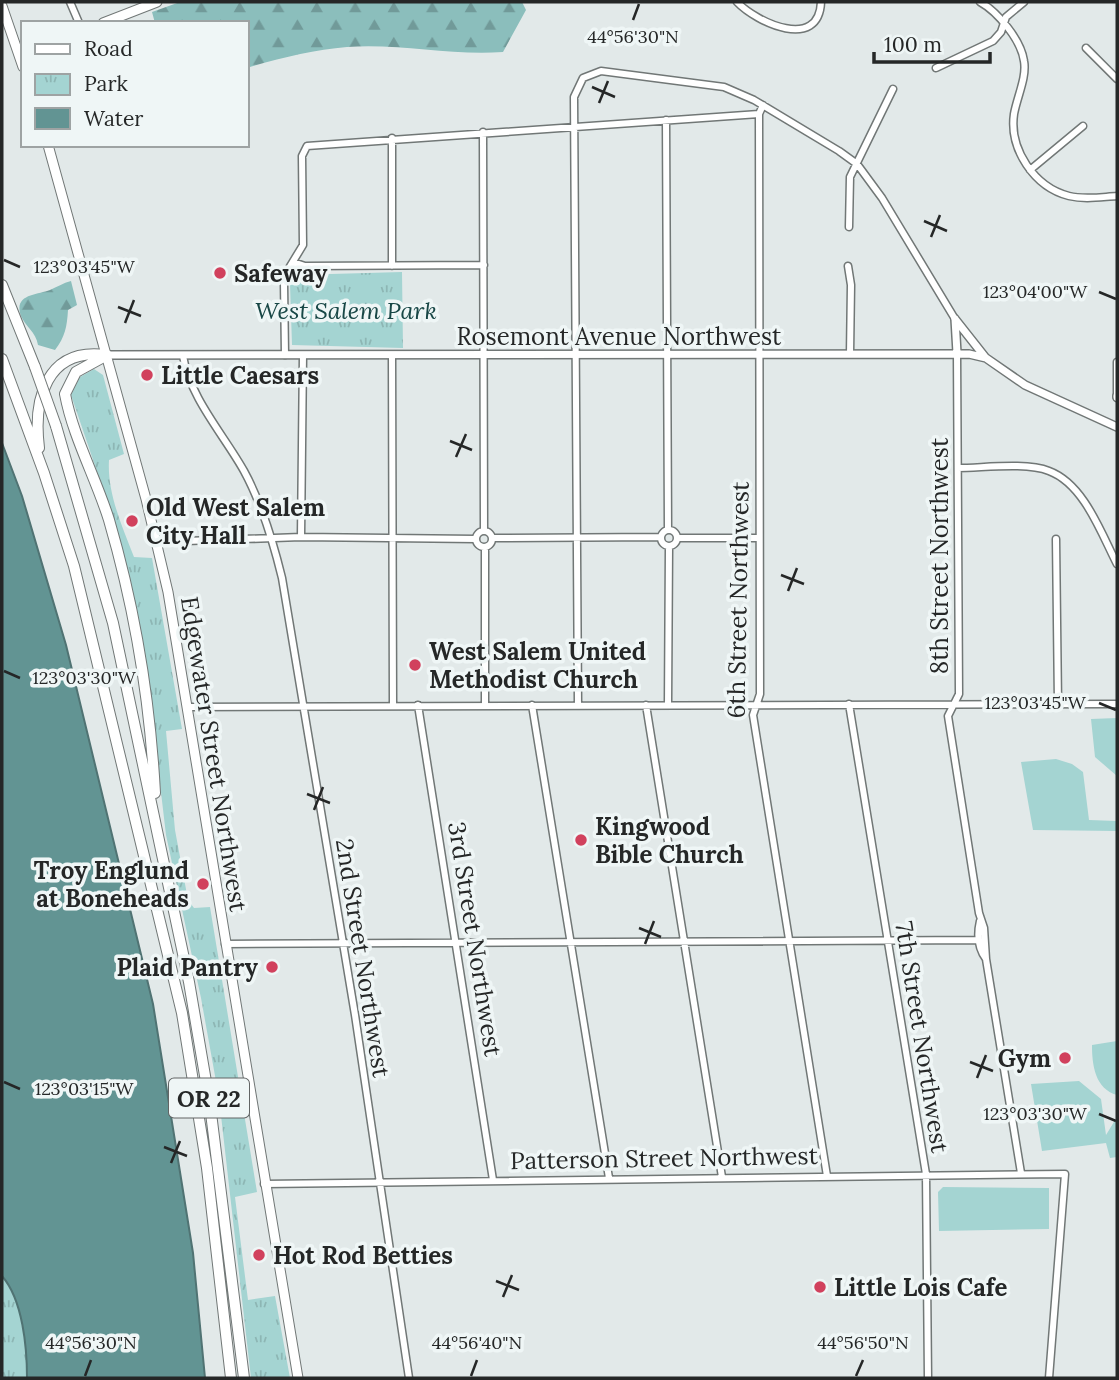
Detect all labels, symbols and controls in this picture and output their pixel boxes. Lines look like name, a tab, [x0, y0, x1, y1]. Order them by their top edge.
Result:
legend	[21, 21, 248, 147]
scale bar	[874, 21, 990, 65]
text: 44°56'30"N	[587, 25, 679, 48]
text: 100 m	[884, 31, 942, 58]
text: Road	[84, 35, 133, 62]
text: Park	[84, 70, 128, 97]
text: Water	[84, 105, 143, 132]
text: 123°03'45"W	[33, 255, 136, 278]
place label: Safeway	[234, 258, 328, 289]
marker: Safeway	[212, 265, 228, 281]
text: 123°04'00"W	[983, 280, 1088, 303]
park label: West Salem Park	[255, 295, 437, 326]
street label: Rosemont Avenue Northwest	[457, 321, 782, 352]
place label: Little Caesars	[161, 360, 319, 391]
marker: Little Caesars	[139, 367, 155, 383]
street label: 8th Street Northwest	[924, 437, 955, 674]
street label: 6th Street Northwest	[720, 481, 756, 719]
place label: Old West Salem City Hall	[146, 492, 325, 551]
marker: Old West Salem City Hall	[124, 513, 140, 529]
street label: Edgewater Street Northwest	[174, 594, 254, 914]
place label: West Salem United Methodist Church	[429, 636, 646, 695]
marker: West Salem United Methodist Church	[407, 657, 423, 673]
text: 123°03'30"W	[32, 666, 137, 689]
text: 123°03'45"W	[984, 691, 1087, 714]
place label: Kingwood Bible Church	[595, 811, 744, 870]
street label: 3rd Street Northwest	[441, 819, 509, 1059]
marker: Kingwood Bible Church	[573, 832, 589, 848]
street label: 2nd Street Northwest	[329, 837, 397, 1080]
place label: Troy Englund at Boneheads	[34, 855, 189, 914]
marker: Troy Englund at Boneheads	[195, 876, 211, 892]
street label: 7th Street Northwest	[888, 919, 956, 1156]
place label: Plaid Pantry	[116, 952, 259, 983]
marker: Plaid Pantry	[264, 959, 280, 975]
place label: Gym	[998, 1043, 1051, 1074]
marker: Gym	[1057, 1050, 1073, 1066]
text: 123°03'15"W	[35, 1077, 134, 1100]
road number: OR 22	[169, 1078, 249, 1118]
text: 123°03'30"W	[983, 1102, 1088, 1125]
street label: Patterson Street Northwest	[510, 1140, 819, 1176]
place label: Hot Rod Betties	[273, 1240, 453, 1271]
marker: Hot Rod Betties	[251, 1247, 267, 1263]
place label: Little Lois Cafe	[834, 1272, 1007, 1303]
marker: Little Lois Cafe	[812, 1279, 828, 1295]
text: 44°56'30"N	[45, 1331, 137, 1354]
text: 44°56'40"N	[432, 1331, 522, 1354]
text: 44°56'50"N	[817, 1331, 909, 1354]

